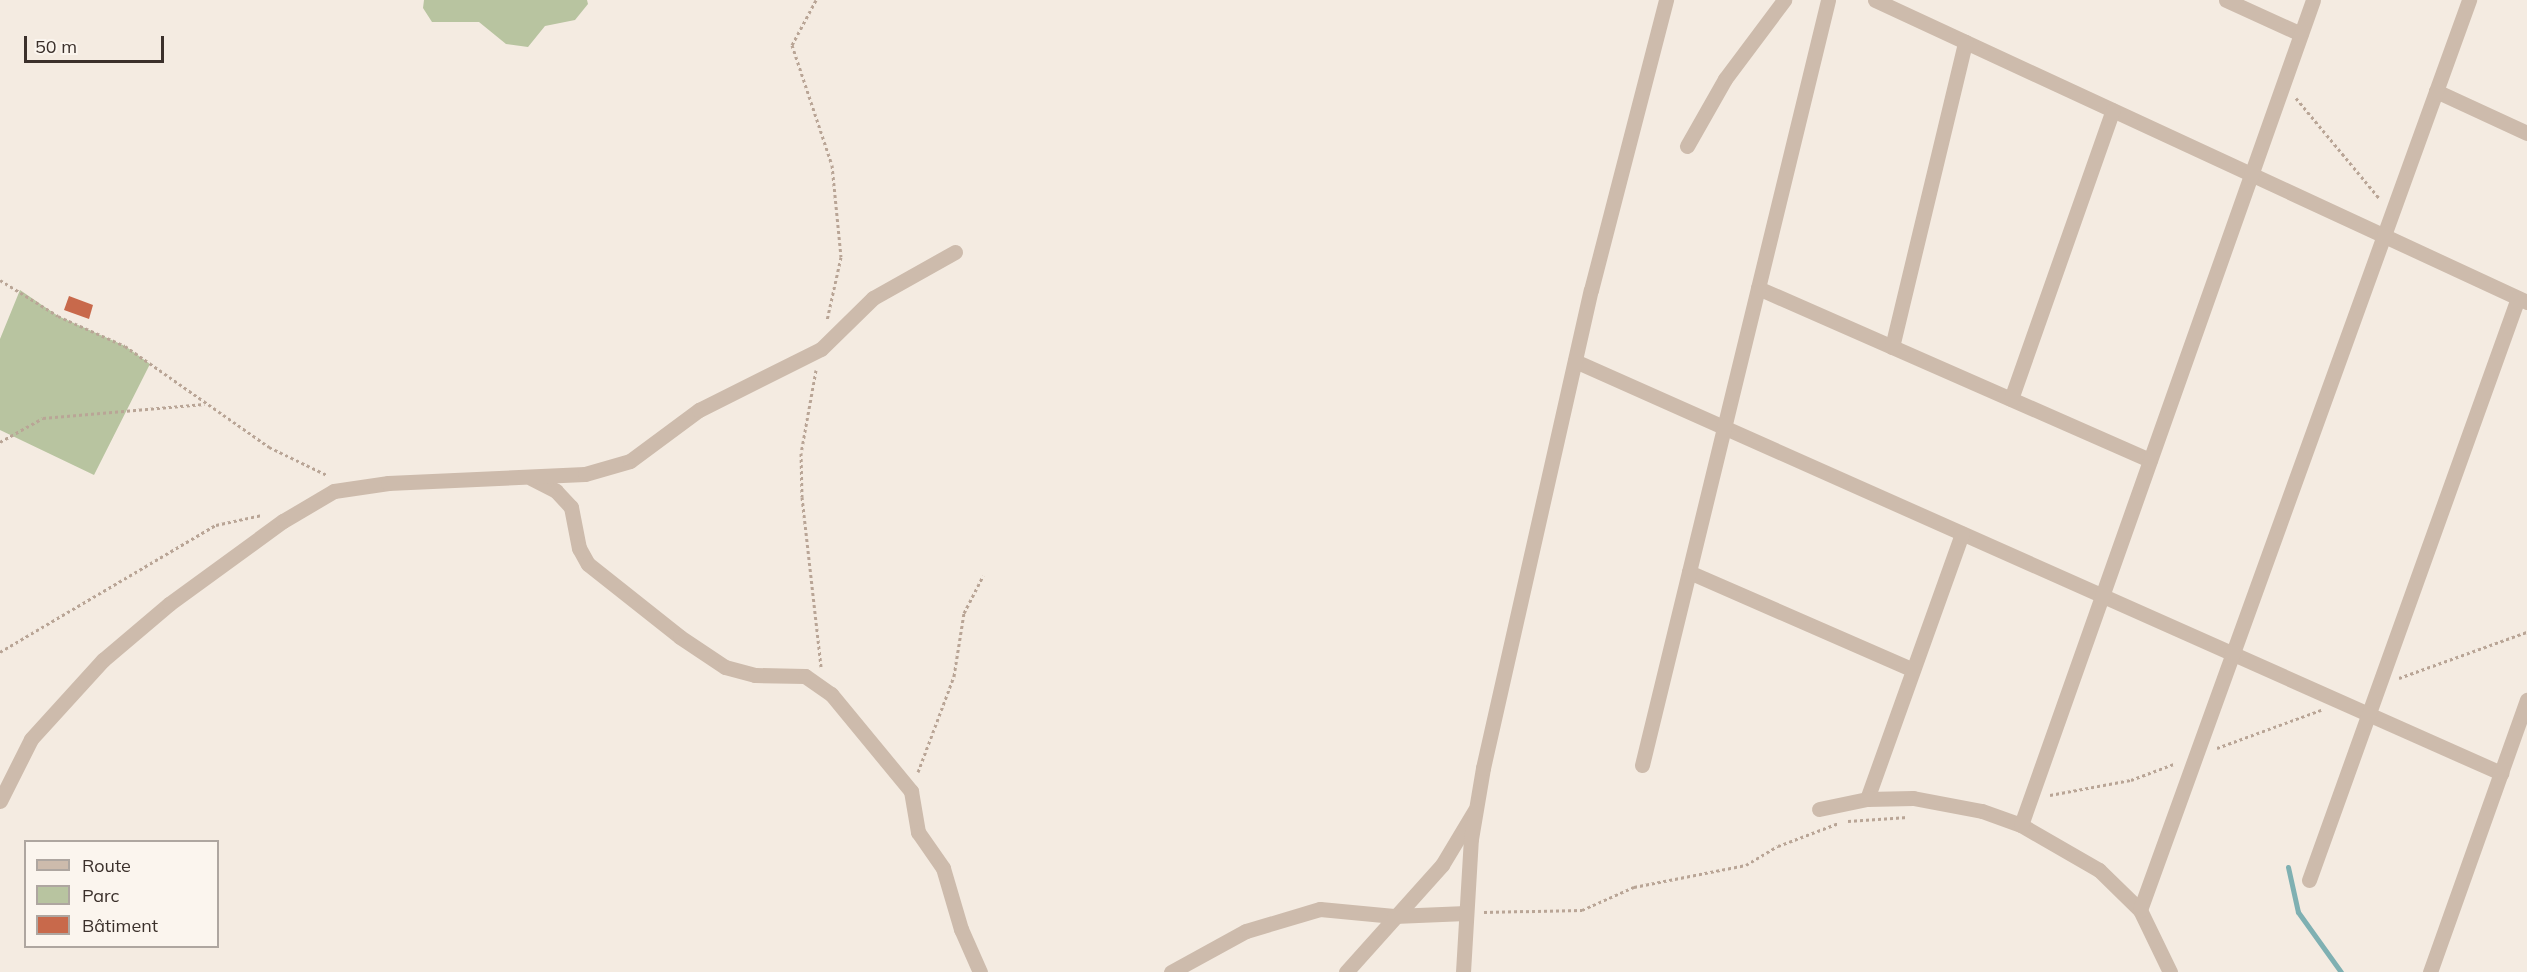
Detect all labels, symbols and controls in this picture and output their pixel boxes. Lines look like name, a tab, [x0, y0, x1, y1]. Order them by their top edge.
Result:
scale bar	[27, 24, 166, 62]
text: 50 m	[35, 35, 77, 58]
legend	[24, 840, 219, 948]
text: Route	[82, 854, 131, 877]
text: Parc	[82, 884, 119, 907]
text: Bâtiment	[82, 914, 158, 937]

